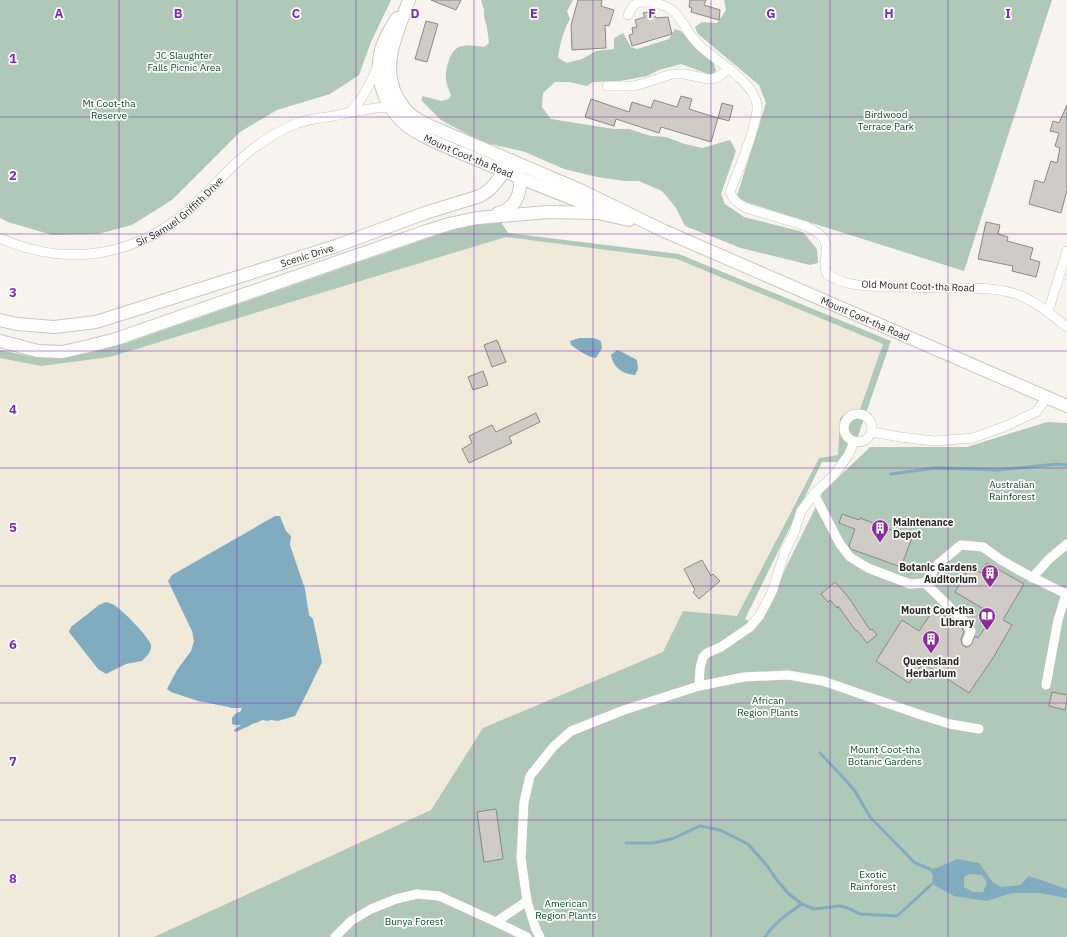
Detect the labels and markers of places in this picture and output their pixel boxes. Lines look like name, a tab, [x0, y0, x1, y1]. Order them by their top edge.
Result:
place label: Maintenance Depot	[893, 516, 954, 541]
building icon: Maintenance Depot	[870, 518, 890, 543]
place label: Botanic Gardens Auditorium	[899, 561, 977, 586]
building icon: Botanic Gardens Auditorium	[980, 563, 1000, 588]
place label: Mount Coot-tha Library	[901, 604, 975, 629]
library icon: Mount Coot-tha Library	[977, 606, 997, 631]
building icon: Queensland Herbarium	[921, 629, 941, 654]
place label: Queensland Herbarium	[903, 655, 959, 680]

